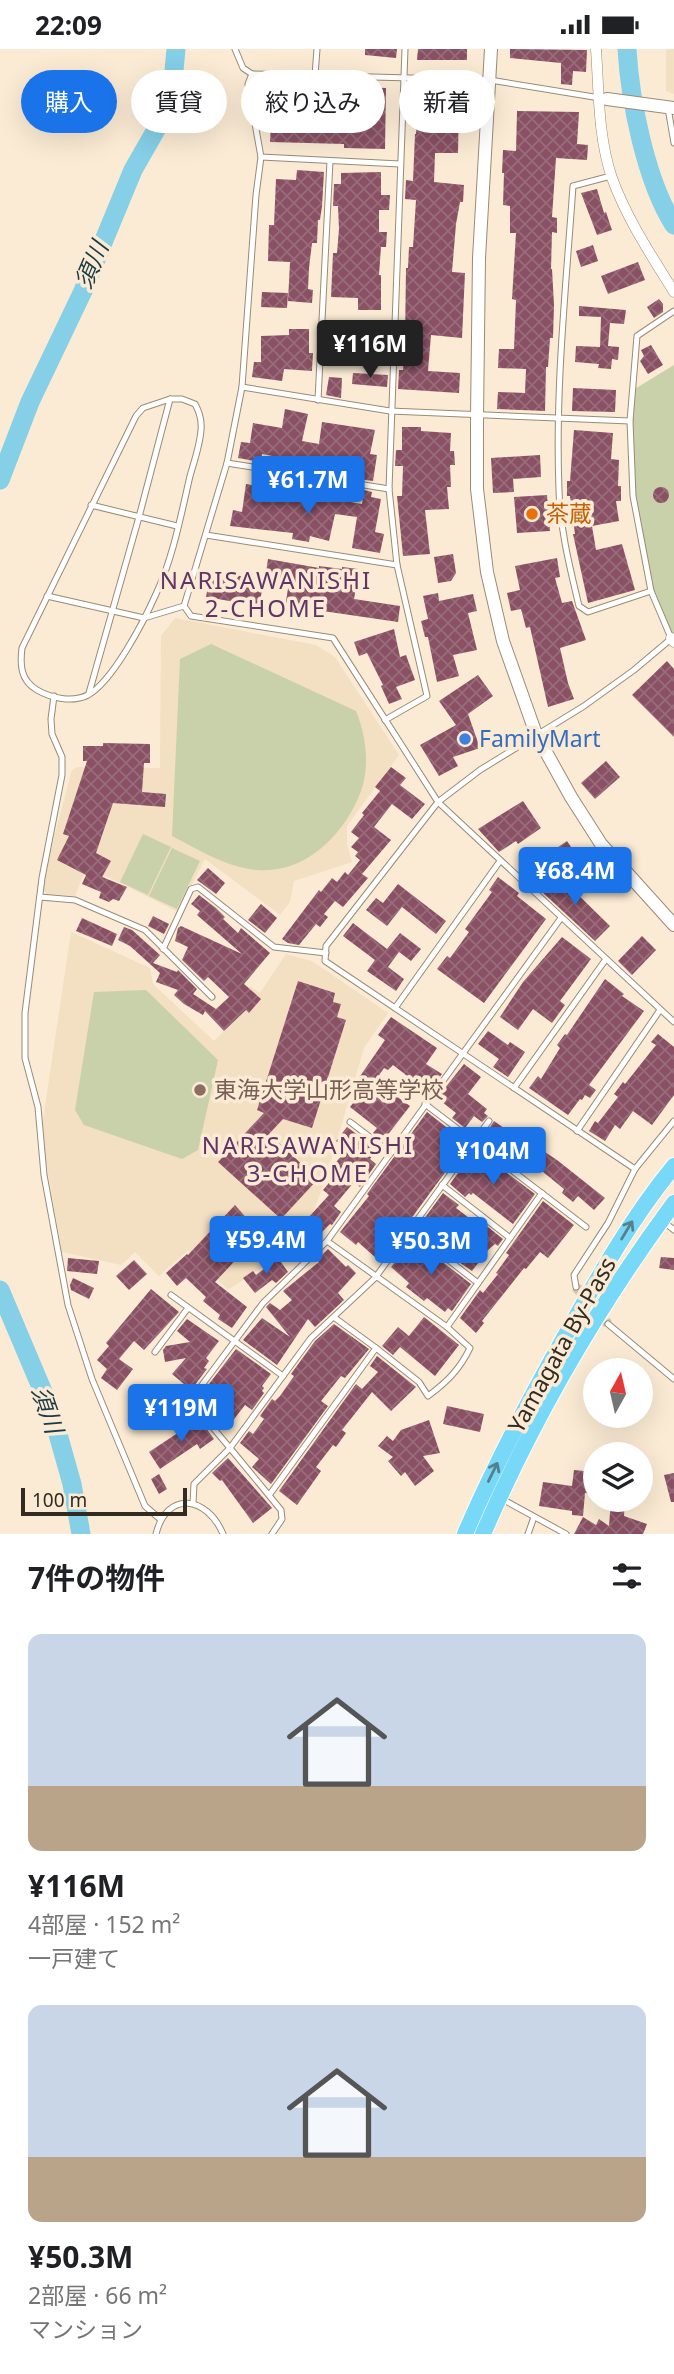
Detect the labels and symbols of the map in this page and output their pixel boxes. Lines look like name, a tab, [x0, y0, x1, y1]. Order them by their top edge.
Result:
water label: 須川	[66, 233, 116, 293]
pin: ¥116M	[321, 321, 419, 380]
pin: ¥61.7M	[251, 456, 365, 516]
place label: 茶蔵	[546, 497, 592, 529]
marker: 茶蔵	[524, 506, 540, 522]
district label: NARISAWANISHI 2-CHOME	[160, 563, 372, 624]
place label: FamilyMart	[479, 722, 601, 754]
marker: FamilyMart	[457, 731, 473, 747]
pin: ¥68.4M	[518, 847, 632, 907]
place label: 東海大学山形高等学校	[214, 1073, 444, 1105]
marker: 東海大学山形高等学校	[192, 1082, 208, 1098]
pin: ¥104M	[444, 1127, 542, 1187]
district label: NARISAWANISHI 3-CHOME	[202, 1128, 414, 1189]
pin: ¥59.4M	[209, 1217, 323, 1276]
pin: ¥50.3M	[374, 1217, 488, 1277]
one-way arrow	[621, 1221, 635, 1241]
street label: Yamagata By-Pass	[500, 1251, 623, 1438]
north arrow	[583, 1358, 653, 1428]
water label: 須川	[25, 1381, 73, 1440]
pin: ¥119M	[132, 1385, 230, 1444]
one-way arrow	[487, 1462, 500, 1483]
scale bar	[21, 1485, 187, 1517]

